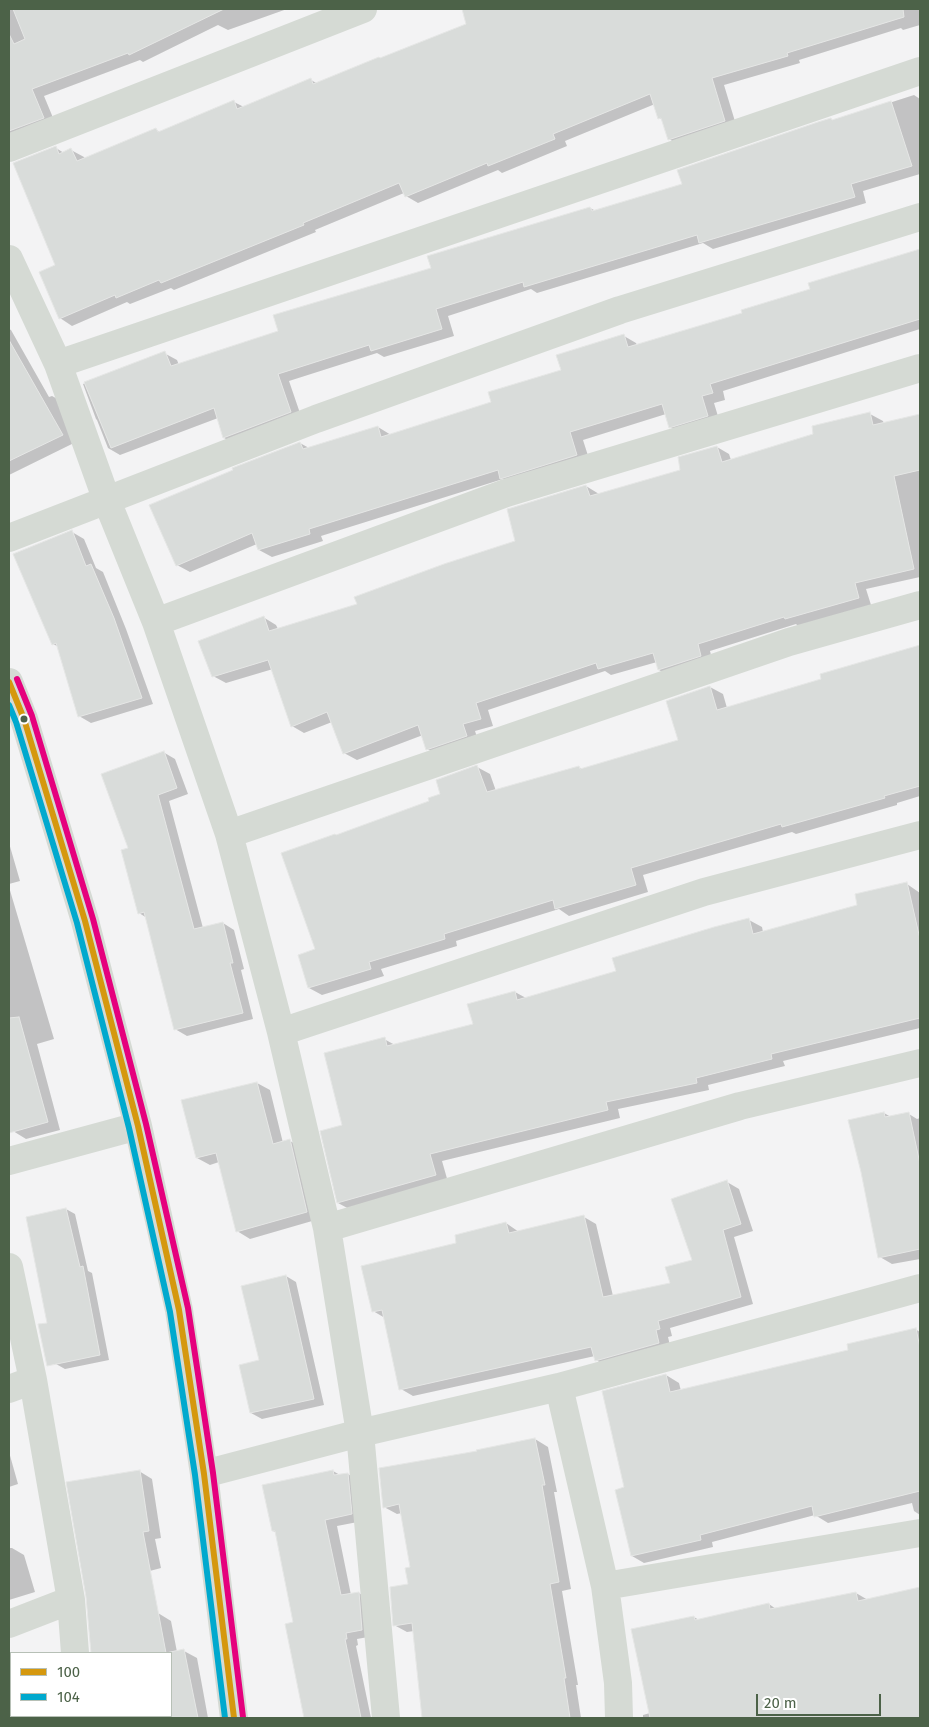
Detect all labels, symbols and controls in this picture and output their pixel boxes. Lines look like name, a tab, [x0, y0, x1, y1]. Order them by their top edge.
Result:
unlabelled marker	[19, 714, 29, 724]
legend	[10, 1652, 172, 1717]
text: 100	[57, 1663, 80, 1681]
scale bar	[759, 1684, 884, 1716]
text: 104	[57, 1688, 80, 1706]
text: 20 m	[764, 1694, 797, 1712]

